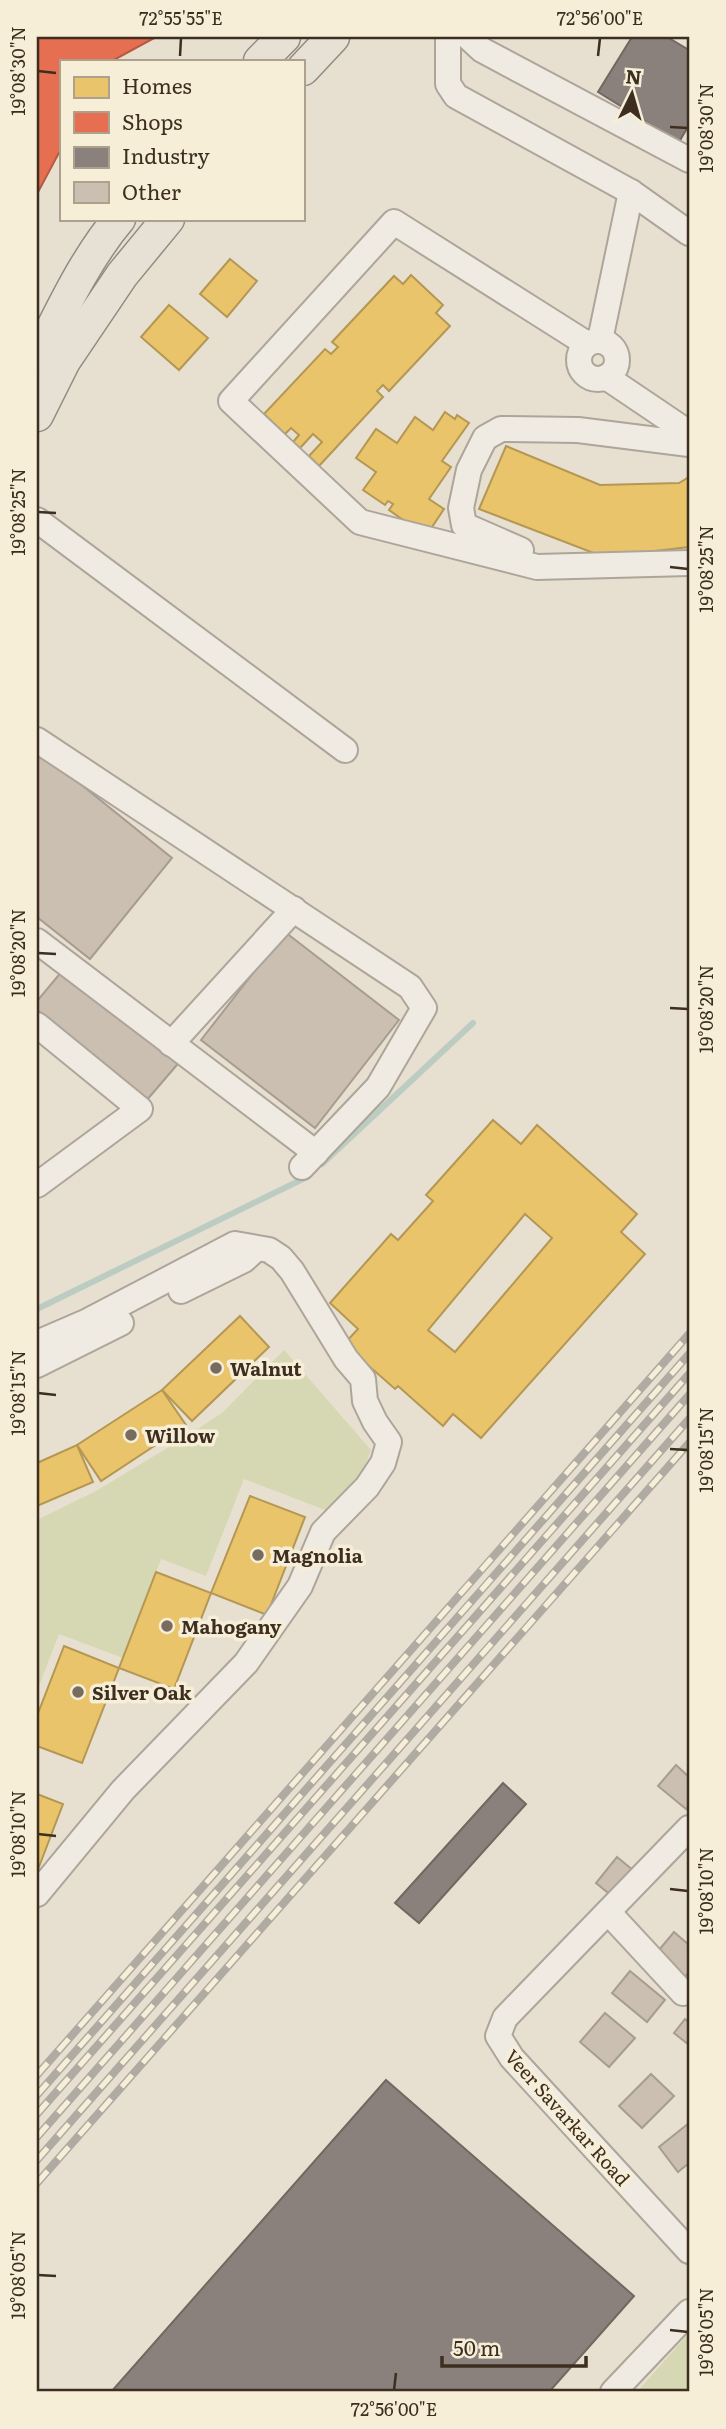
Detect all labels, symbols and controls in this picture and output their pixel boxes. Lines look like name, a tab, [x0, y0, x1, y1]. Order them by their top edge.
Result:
text: 72°55'55"E	[139, 4, 223, 31]
text: 72°56'00"E	[557, 4, 643, 31]
text: 19°08'30"N	[4, 26, 31, 116]
legend	[60, 60, 304, 220]
north arrow	[596, 60, 666, 130]
text: N	[624, 61, 643, 91]
text: Homes	[122, 69, 192, 100]
text: 19°08'30"N	[692, 83, 719, 173]
text: Shops	[122, 105, 183, 136]
text: Industry	[122, 139, 210, 170]
text: Other	[122, 175, 181, 206]
text: 19°08'25"N	[4, 468, 31, 556]
text: 19°08'25"N	[692, 525, 719, 613]
text: 19°08'20"N	[4, 909, 31, 997]
text: 19°08'20"N	[692, 965, 719, 1053]
text: 19°08'15"N	[4, 1350, 31, 1436]
place label: Walnut	[230, 1354, 302, 1382]
marker: Walnut	[208, 1360, 224, 1376]
text: 19°08'15"N	[692, 1407, 719, 1493]
place label: Willow	[145, 1421, 215, 1449]
marker: Willow	[123, 1427, 139, 1443]
place label: Magnolia	[272, 1541, 363, 1569]
marker: Magnolia	[250, 1547, 266, 1563]
place label: Mahogany	[181, 1612, 282, 1640]
marker: Mahogany	[159, 1618, 175, 1634]
place label: Silver Oak	[92, 1678, 192, 1706]
marker: Silver Oak	[70, 1684, 86, 1700]
text: 19°08'10"N	[4, 1791, 31, 1877]
text: 19°08'10"N	[692, 1848, 719, 1934]
street label: Veer Savarkar Road	[499, 2043, 637, 2192]
text: 19°08'05"N	[4, 2231, 31, 2319]
text: 19°08'05"N	[692, 2288, 719, 2376]
scale bar	[442, 2324, 586, 2368]
text: 50 m	[453, 2331, 500, 2362]
text: 72°56'00"E	[351, 2395, 437, 2422]

